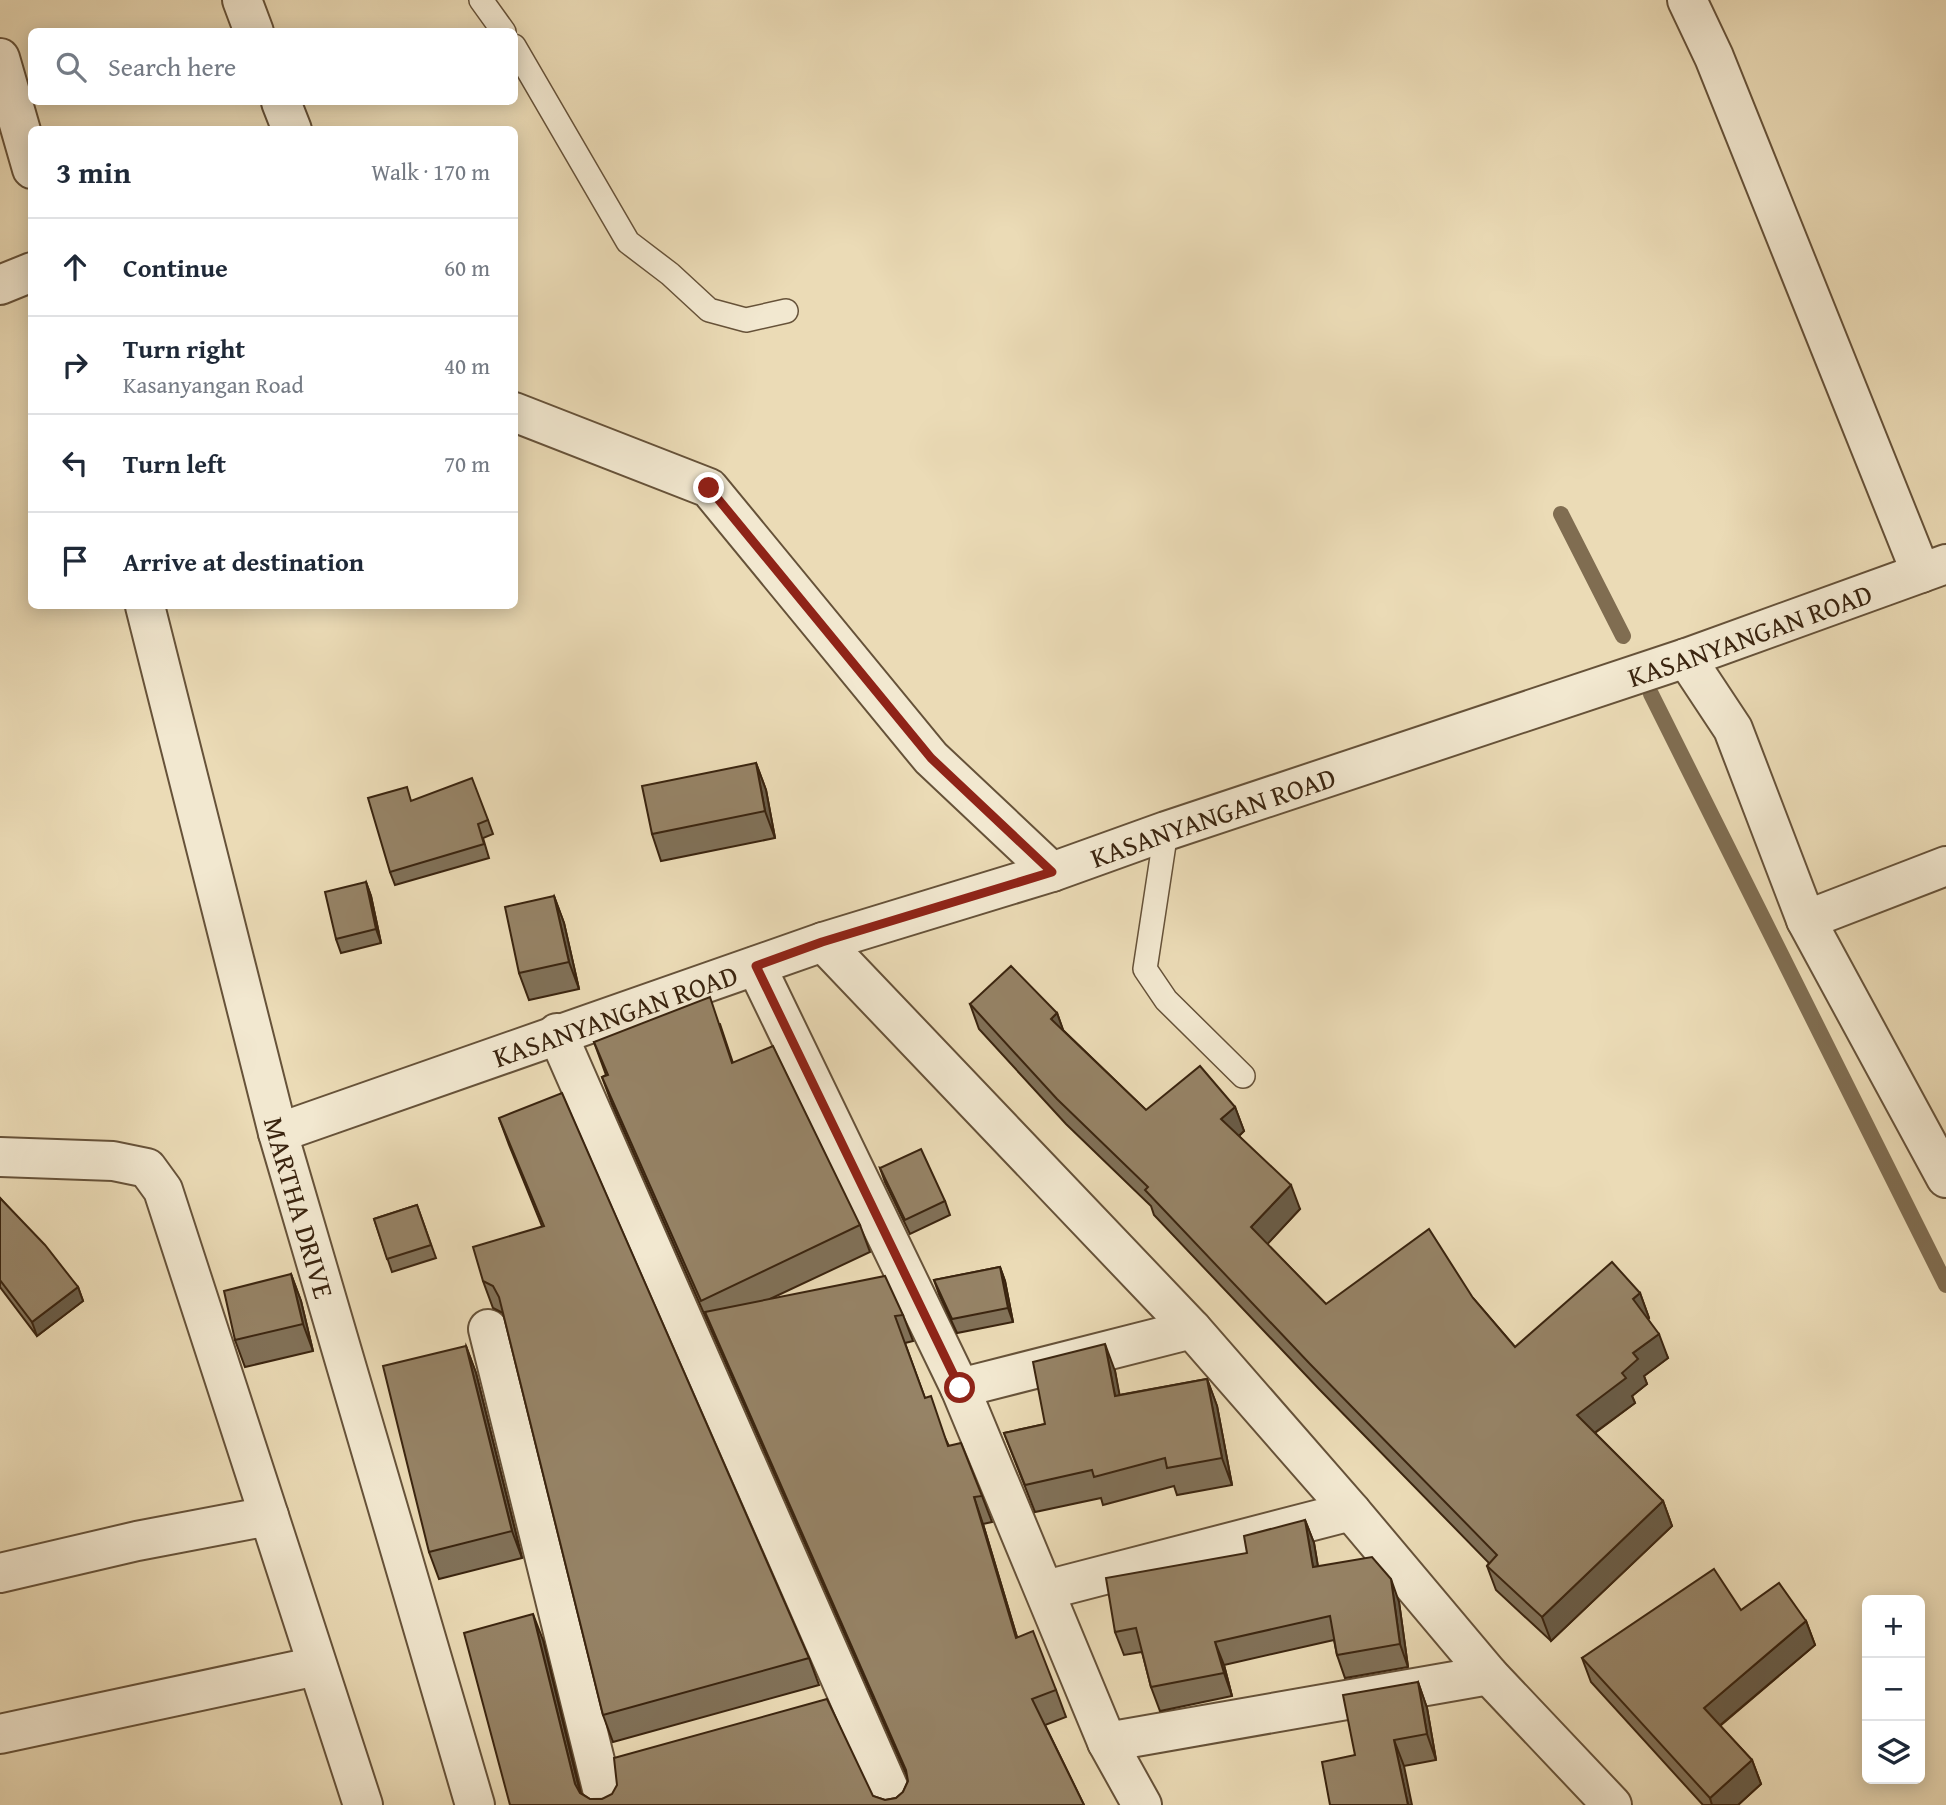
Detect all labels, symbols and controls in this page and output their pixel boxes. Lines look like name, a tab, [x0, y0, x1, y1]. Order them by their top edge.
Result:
search box	[28, 28, 518, 105]
text: Search here	[108, 47, 236, 86]
icon: search	[52, 48, 90, 86]
text: 3 min	[56, 150, 131, 194]
text: Walk · 170 m	[371, 155, 490, 188]
icon: ahead	[56, 248, 94, 286]
text: Continue	[123, 248, 228, 287]
text: 60 m	[444, 251, 490, 284]
text: Turn right	[123, 329, 245, 368]
icon: right	[56, 346, 94, 384]
text: 40 m	[444, 349, 490, 382]
text: Kasanyangan Road	[123, 368, 304, 401]
icon: left	[56, 444, 94, 482]
text: Turn left	[123, 444, 226, 483]
text: 70 m	[444, 447, 490, 480]
route end	[693, 472, 724, 503]
icon: arrive	[56, 542, 94, 580]
text: Arrive at destination	[123, 542, 364, 581]
street label: KASANYANGAN ROAD	[1622, 572, 1878, 697]
street label: KASANYANGAN ROAD	[1084, 756, 1341, 877]
street label: KASANYANGAN ROAD	[487, 953, 743, 1077]
street label: MARTHA DRIVE	[254, 1112, 346, 1303]
route start	[944, 1372, 975, 1403]
map controls	[1862, 1595, 1925, 1784]
button: +	[1862, 1595, 1925, 1658]
button: −	[1862, 1658, 1925, 1721]
button: layers	[1862, 1721, 1925, 1784]

